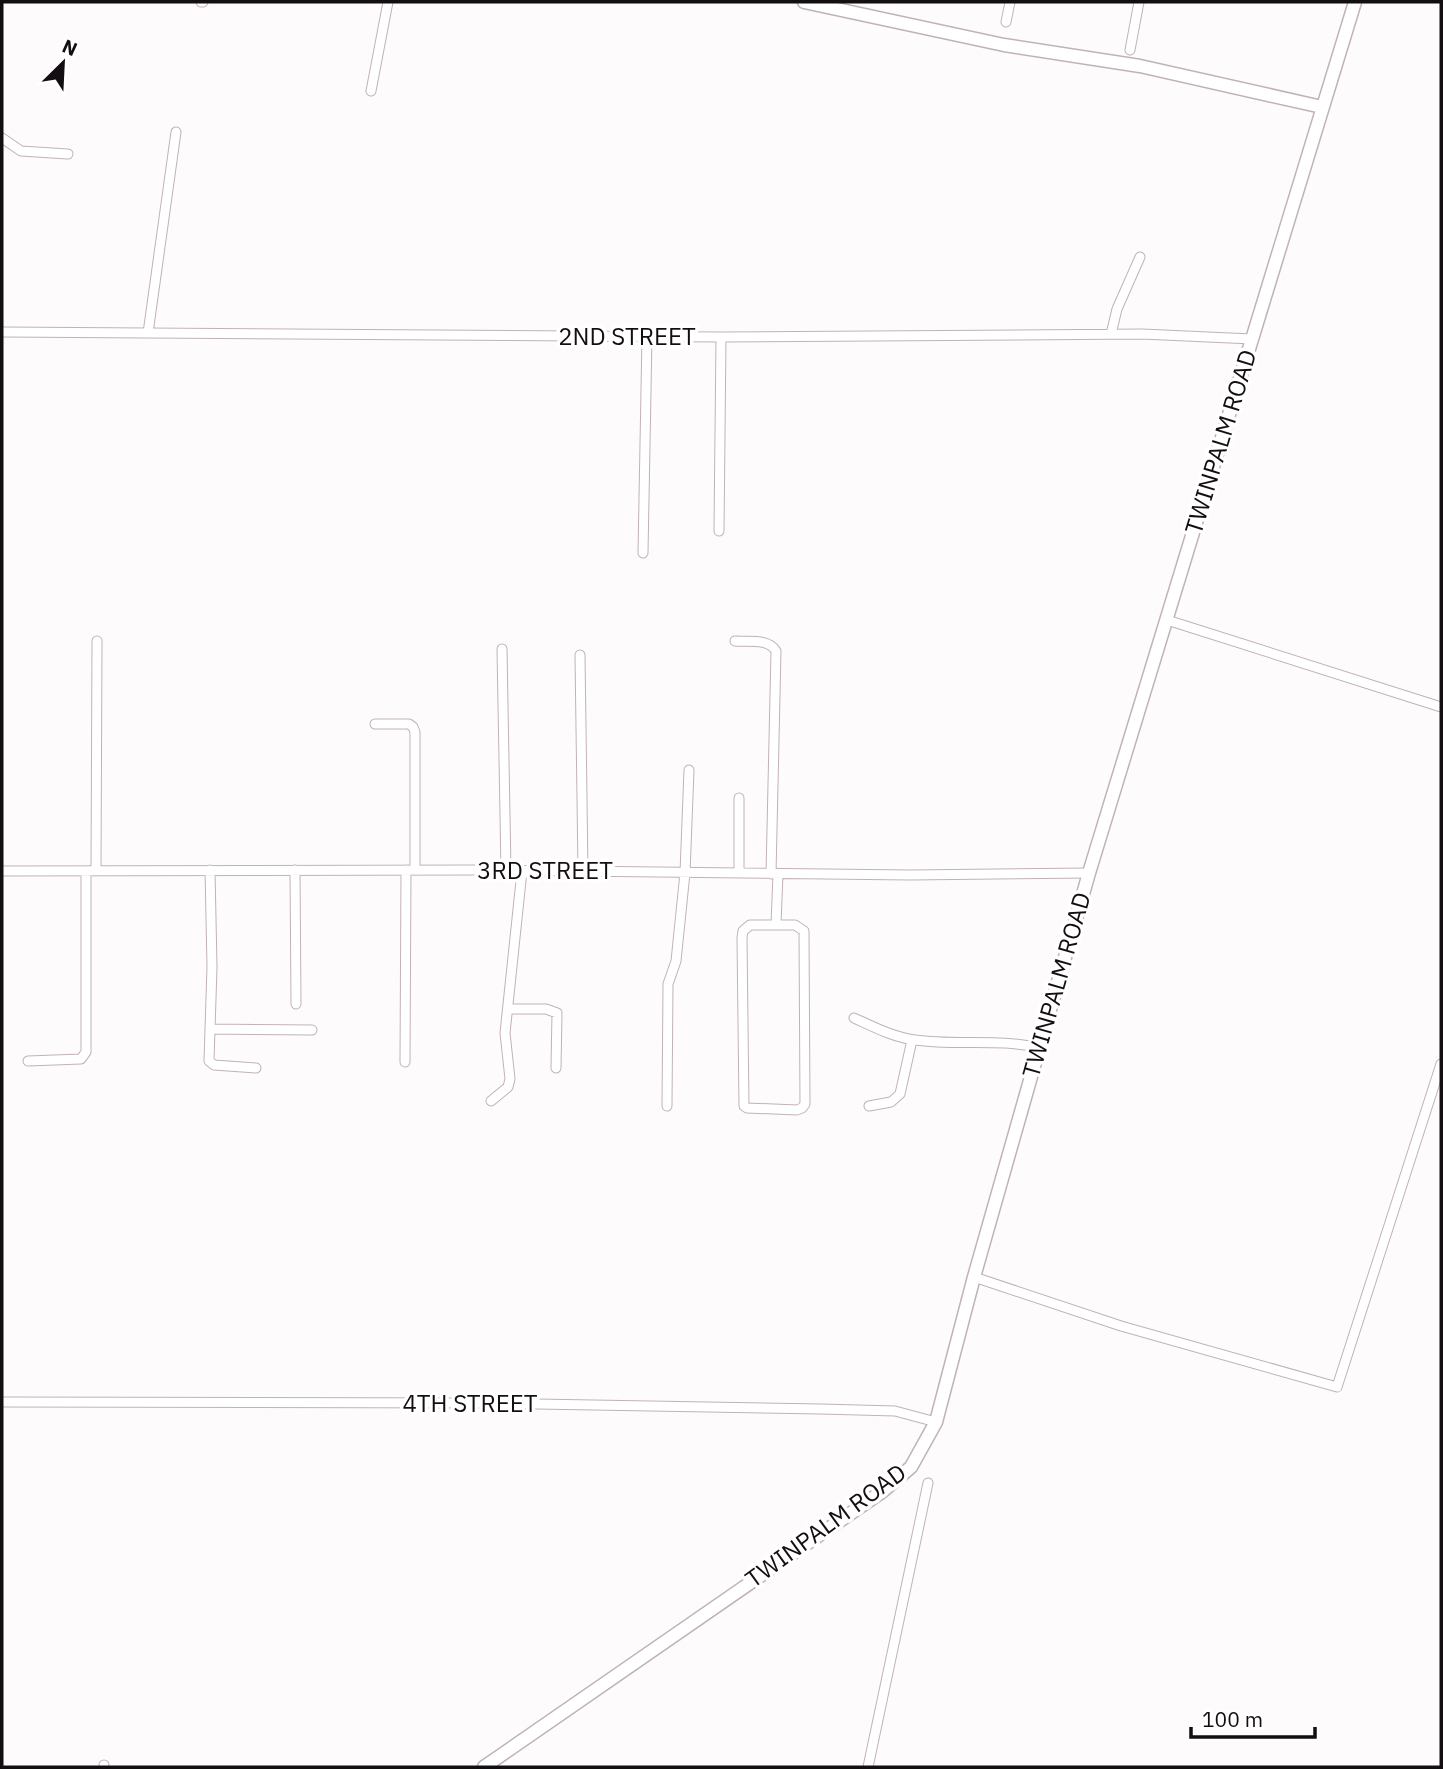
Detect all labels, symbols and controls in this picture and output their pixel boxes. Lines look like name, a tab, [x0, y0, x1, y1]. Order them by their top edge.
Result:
north arrow	[28, 28, 98, 98]
text: N	[59, 34, 81, 61]
street label: 2ND STREET	[558, 320, 696, 352]
street label: TWINPALM ROAD	[1177, 346, 1263, 538]
street label: 3RD STREET	[477, 854, 613, 886]
street label: TWINPALM ROAD	[1014, 888, 1098, 1081]
street label: 4TH STREET	[402, 1387, 538, 1419]
street label: TWINPALM ROAD	[739, 1456, 912, 1594]
scale bar	[1191, 1696, 1315, 1740]
text: 100 m	[1202, 1705, 1263, 1733]

